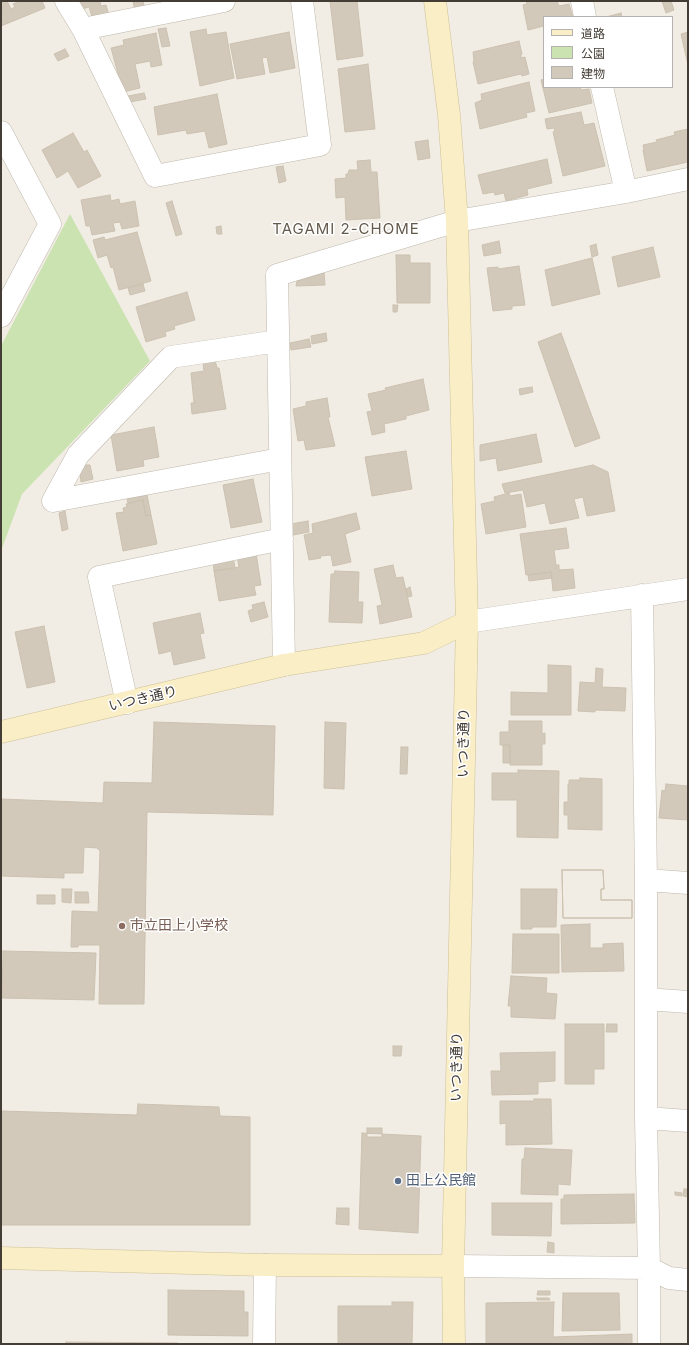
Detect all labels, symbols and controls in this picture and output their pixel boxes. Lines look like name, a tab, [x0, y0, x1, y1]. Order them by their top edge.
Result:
legend	[543, 16, 673, 88]
text: 道路	[581, 26, 605, 41]
text: 公園	[581, 46, 605, 61]
text: 建物	[581, 66, 605, 81]
district label: TAGAMI 2-CHOME	[272, 220, 420, 238]
street label: いつき通り	[107, 683, 179, 715]
street label: いつき通り	[455, 708, 473, 778]
place label: 市立田上小学校	[130, 918, 228, 934]
marker: 市立田上小学校	[117, 921, 127, 931]
street label: いつき通り	[448, 1032, 466, 1102]
place label: 田上公民館	[406, 1173, 476, 1189]
marker: 田上公民館	[393, 1176, 403, 1186]

